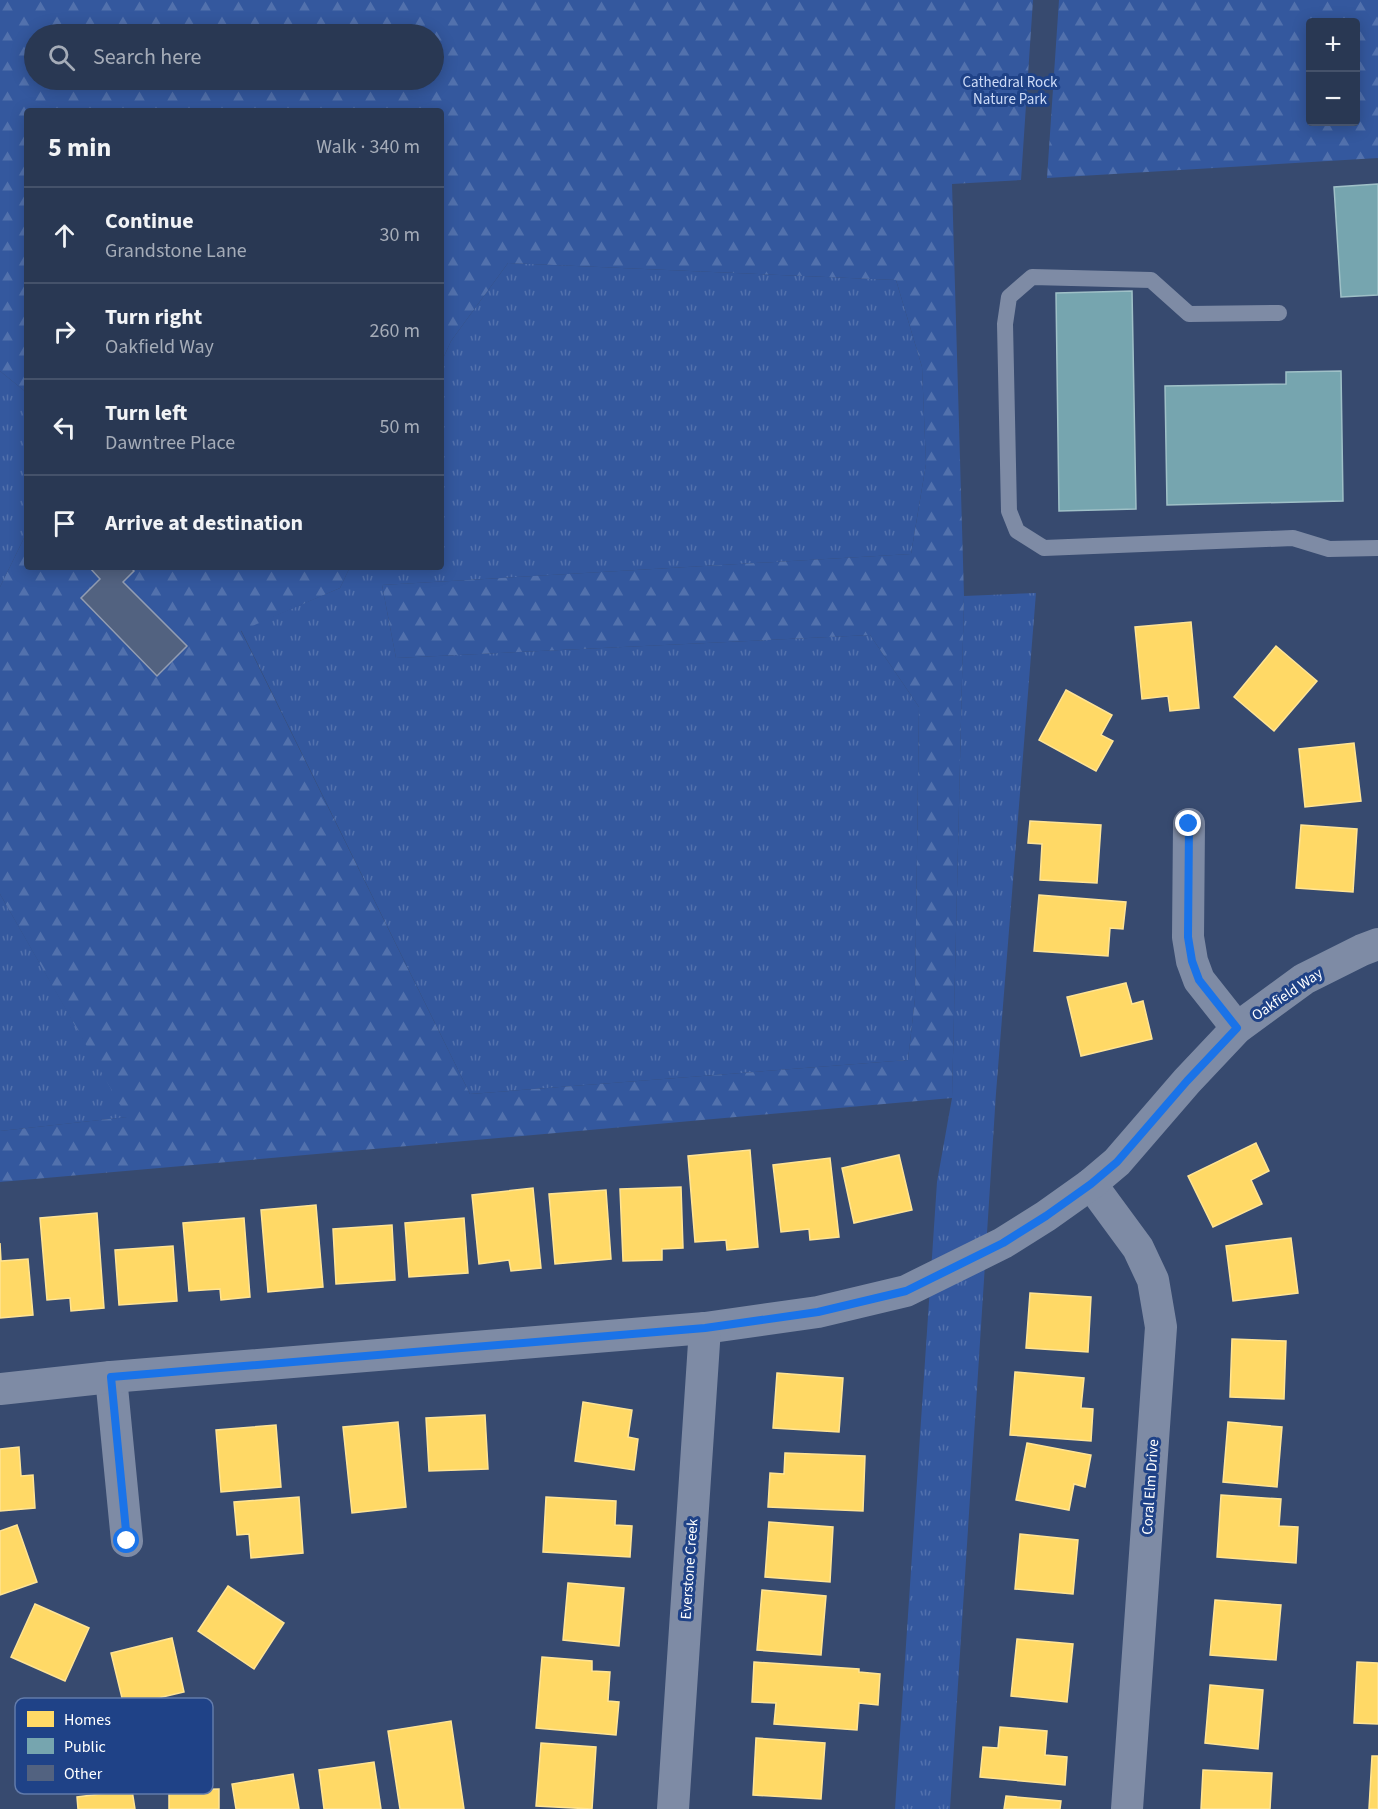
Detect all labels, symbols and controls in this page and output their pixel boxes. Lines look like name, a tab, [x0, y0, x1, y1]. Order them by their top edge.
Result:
map controls	[1306, 18, 1360, 126]
button: +	[1306, 18, 1360, 72]
search box	[24, 24, 444, 90]
icon: search	[45, 41, 78, 74]
text: Search here	[93, 41, 201, 73]
park label: Cathedral Rock Nature Park	[963, 72, 1058, 110]
button: −	[1306, 72, 1360, 126]
text: 5 min	[48, 129, 111, 166]
text: Walk · 340 m	[316, 133, 420, 161]
text: Continue	[105, 205, 194, 237]
icon: ahead	[48, 219, 81, 252]
text: 30 m	[380, 221, 420, 249]
text: Grandstone Lane	[105, 237, 247, 265]
text: Turn right	[105, 301, 202, 333]
icon: right	[48, 315, 81, 348]
text: 260 m	[370, 317, 420, 345]
text: Oakfield Way	[105, 333, 214, 361]
text: Turn left	[105, 397, 187, 429]
icon: left	[48, 411, 81, 444]
text: 50 m	[380, 413, 420, 441]
text: Dawntree Place	[105, 429, 235, 457]
icon: arrive	[48, 507, 81, 540]
text: Arrive at destination	[105, 507, 303, 539]
route end	[1175, 810, 1201, 836]
street label: Oakfield Way	[1248, 963, 1327, 1026]
street label: Coral Elm Drive	[1137, 1439, 1164, 1535]
street label: Everstone Creek	[676, 1517, 704, 1620]
route start	[113, 1527, 139, 1553]
legend	[15, 1698, 213, 1794]
text: Homes	[64, 1709, 111, 1731]
text: Public	[64, 1736, 106, 1758]
text: Other	[64, 1763, 103, 1785]

